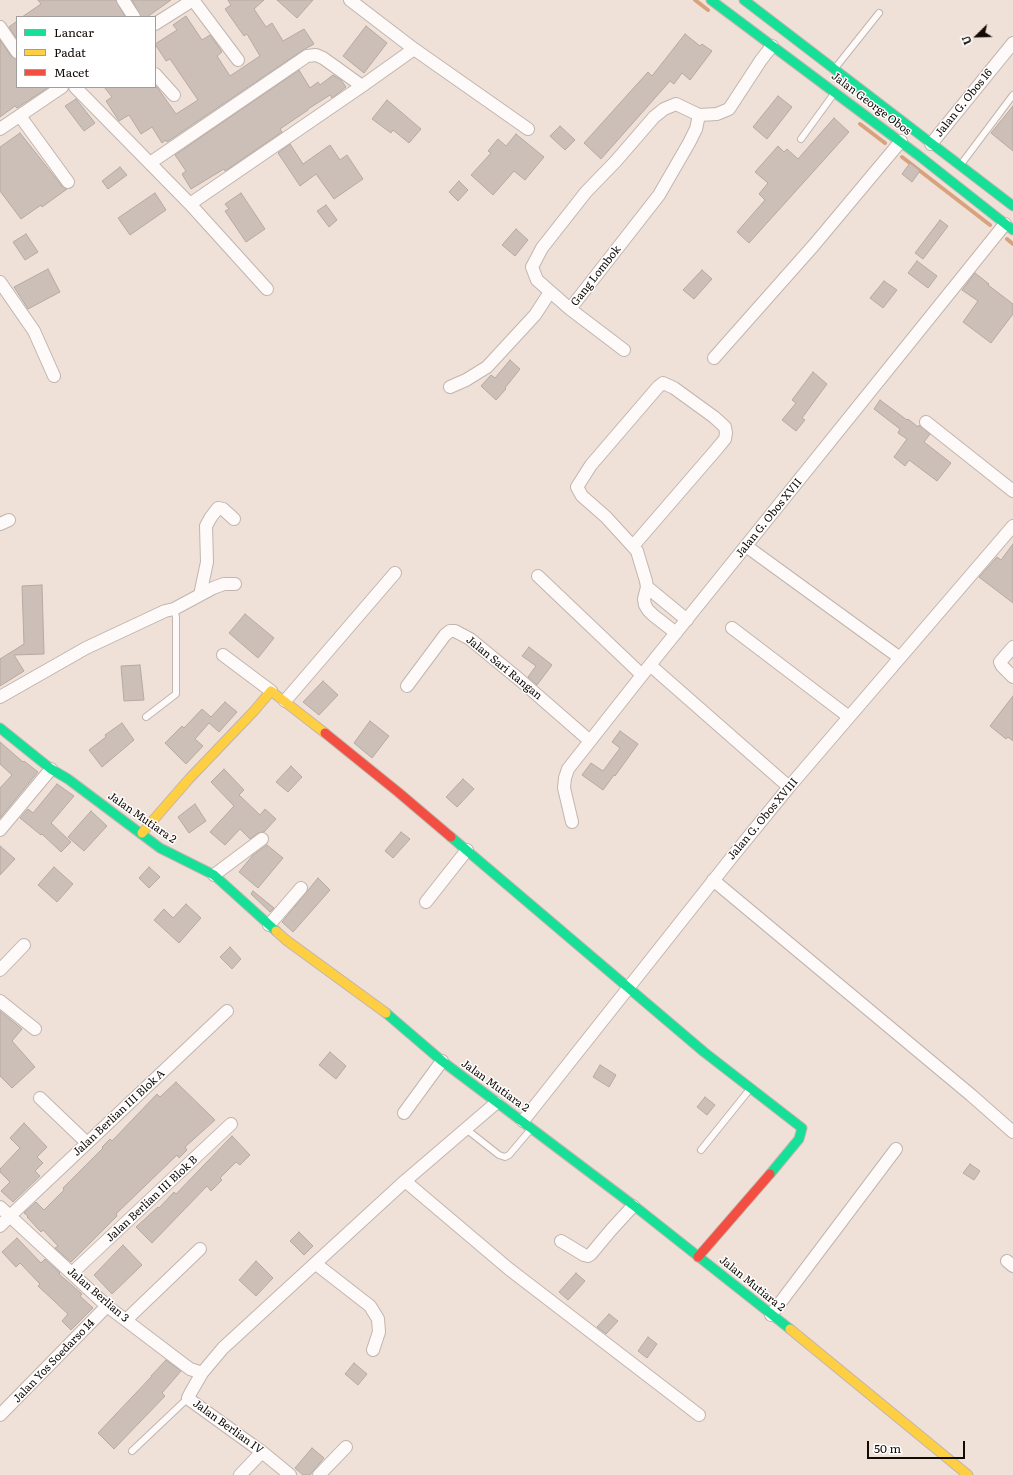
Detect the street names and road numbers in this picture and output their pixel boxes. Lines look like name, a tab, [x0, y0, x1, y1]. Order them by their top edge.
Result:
street label: Jalan G. Obos 16	[933, 66, 995, 140]
street label: Jalan George Obos	[829, 70, 913, 138]
street label: Gang Lombok	[568, 243, 624, 309]
street label: Jalan G. Obos XVII	[733, 476, 805, 560]
street label: Jalan Sari Rangan	[463, 633, 545, 703]
street label: Jalan G. Obos XVIII	[725, 775, 801, 863]
street label: Jalan Mutiara 2	[105, 789, 179, 847]
street label: Jalan Mutiara 2	[459, 1057, 531, 1115]
street label: Jalan Berlian III Blok A	[70, 1067, 168, 1159]
street label: Jalan Berlian III Blok B	[104, 1153, 200, 1245]
street label: Jalan Mutiara 2	[717, 1254, 787, 1314]
street label: Jalan Berlian 3	[65, 1265, 131, 1325]
street label: Jalan Yos Soedarso 14	[11, 1316, 97, 1406]
street label: Jalan Berlian IV	[190, 1397, 266, 1457]

